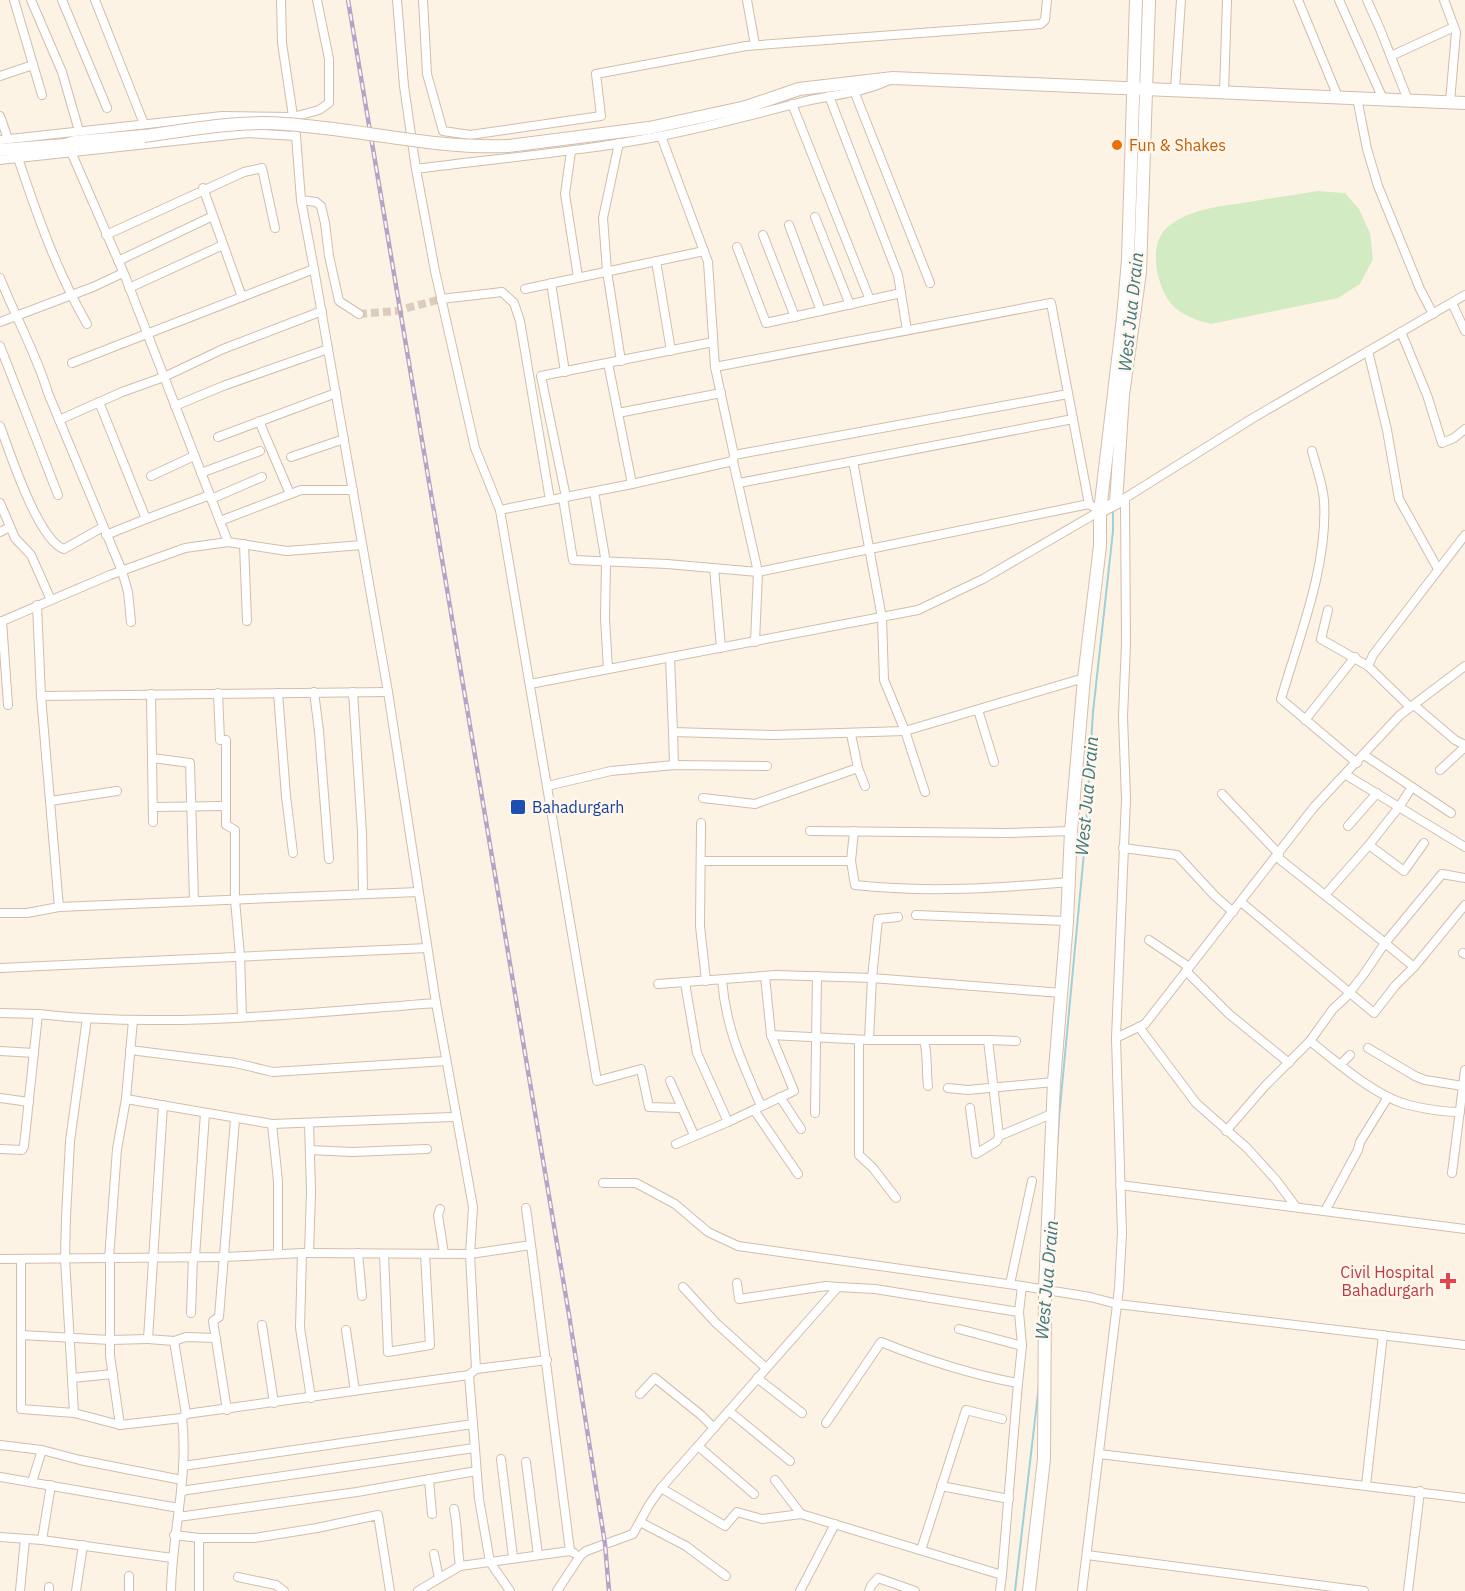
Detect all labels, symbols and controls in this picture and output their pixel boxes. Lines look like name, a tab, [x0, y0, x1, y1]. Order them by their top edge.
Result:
place label: Fun & Shakes	[1129, 135, 1226, 155]
marker: Fun & Shakes	[1110, 138, 1124, 152]
water label: West Jua Drain	[1113, 251, 1148, 373]
water label: West Jua Drain	[1070, 735, 1103, 857]
place label: Bahadurgarh	[532, 797, 624, 817]
marker: Bahadurgarh	[509, 798, 527, 816]
water label: West Jua Drain	[1030, 1219, 1063, 1341]
place label: Civil Hospital Bahadurgarh	[1340, 1262, 1434, 1300]
marker: Civil Hospital Bahadurgarh	[1439, 1272, 1457, 1290]

